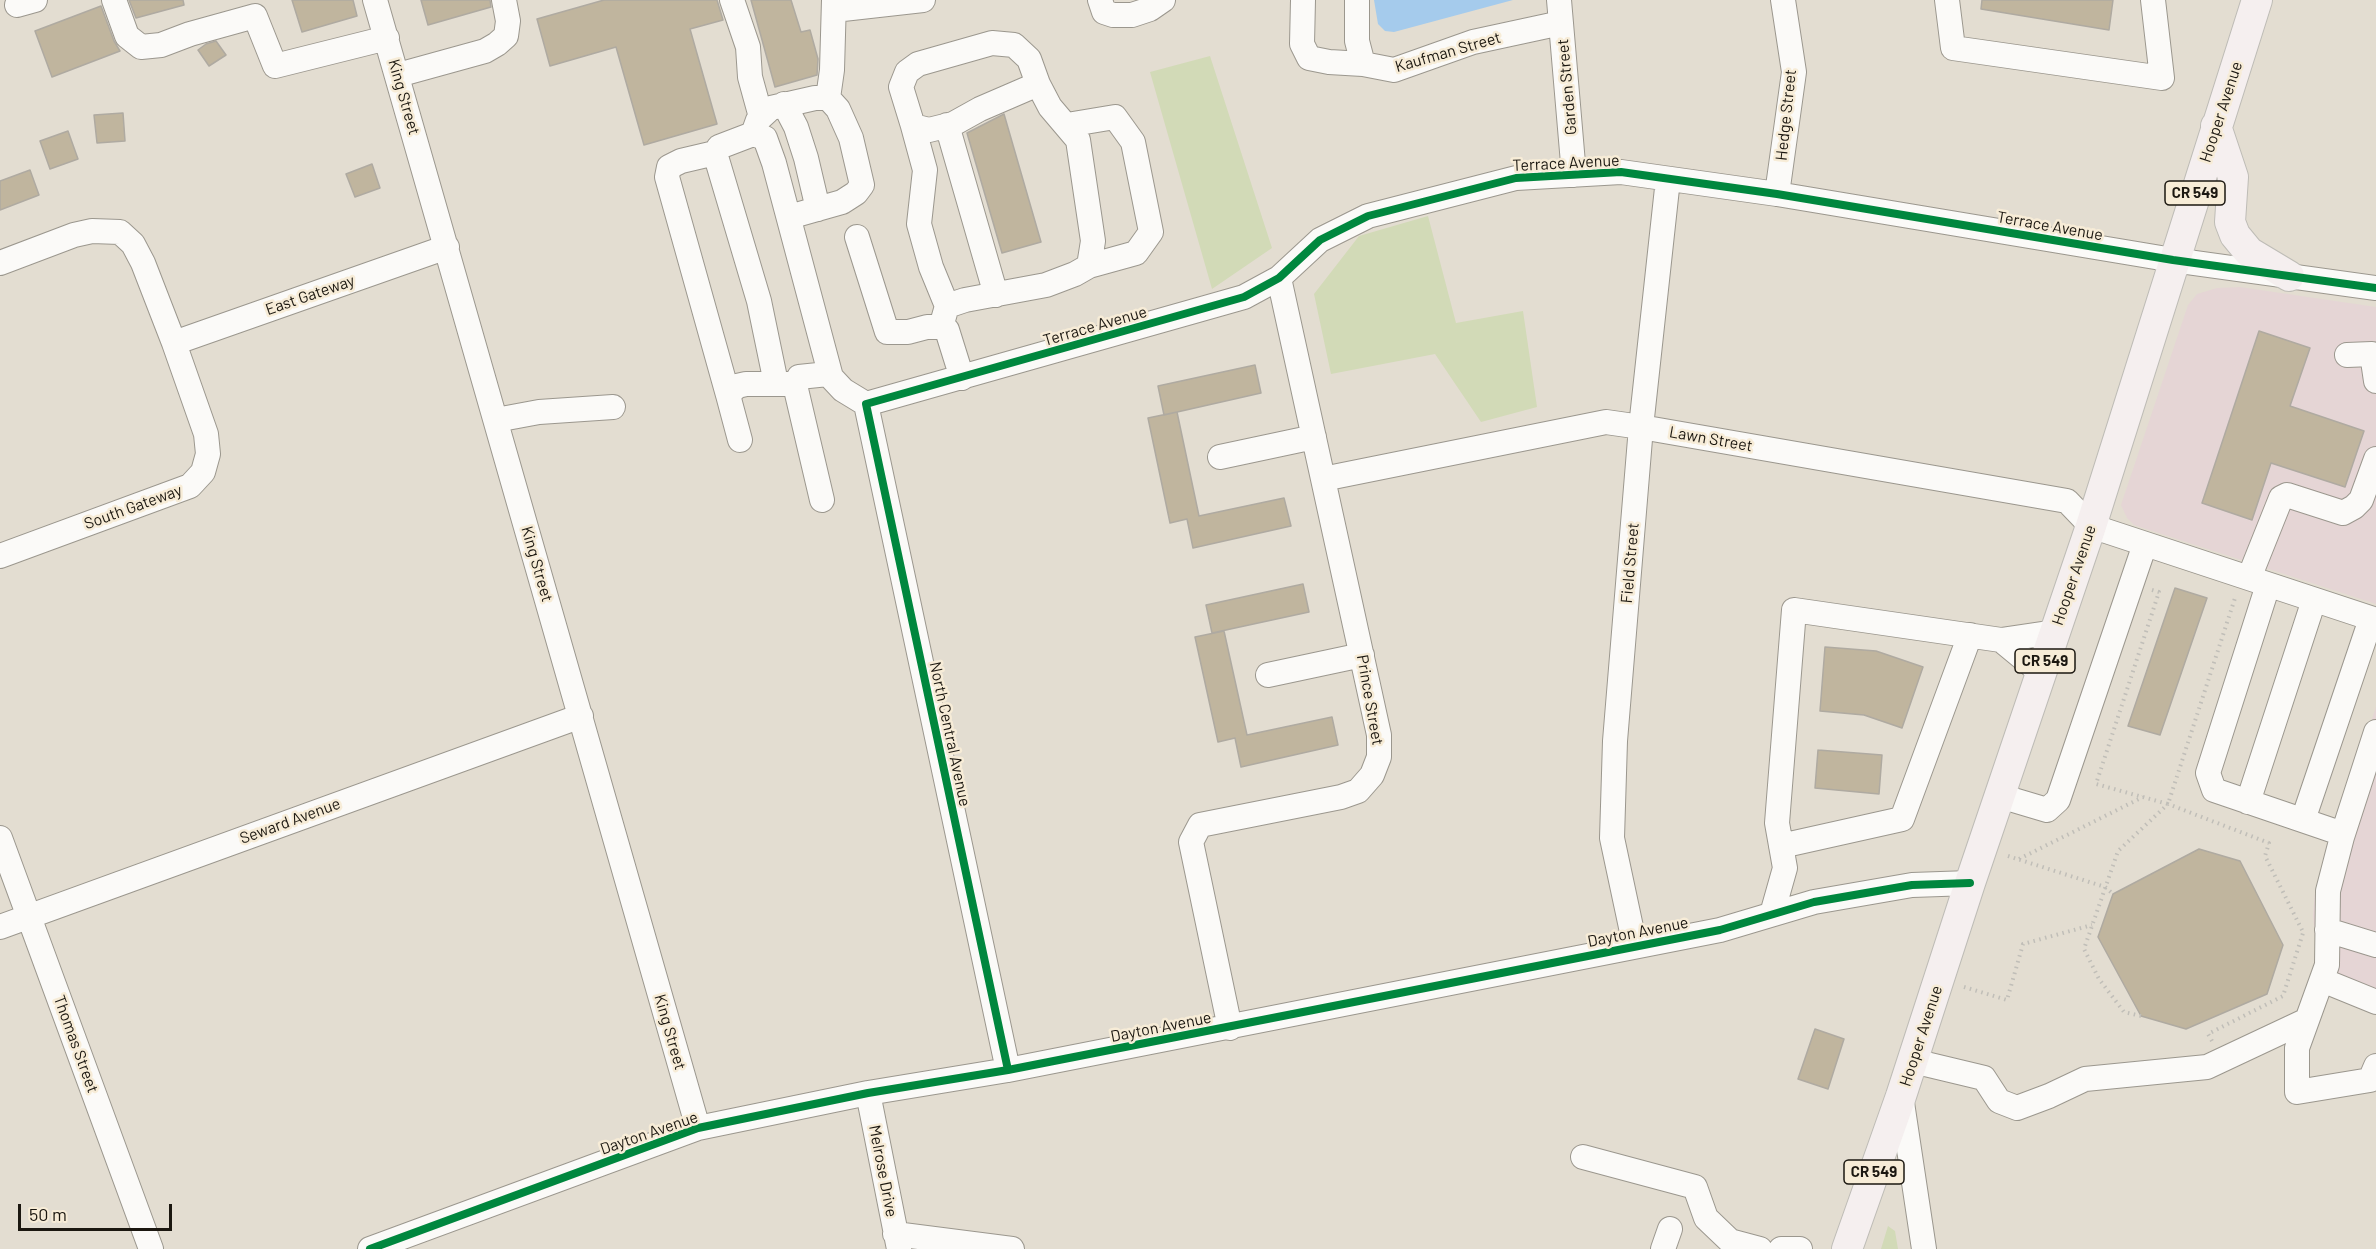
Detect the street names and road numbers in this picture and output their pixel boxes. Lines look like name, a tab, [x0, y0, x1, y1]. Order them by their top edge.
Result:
street label: Kaufman Street	[1393, 28, 1503, 76]
street label: Garden Street	[1553, 38, 1581, 136]
street label: King Street	[384, 57, 424, 137]
street label: Hooper Avenue	[2196, 59, 2246, 165]
street label: Hedge Street	[1772, 68, 1800, 162]
street label: Terrace Avenue	[1512, 151, 1620, 175]
road number: CR 549	[2165, 181, 2225, 205]
street label: Terrace Avenue	[1996, 207, 2104, 245]
street label: East Gateway	[263, 271, 357, 319]
street label: Terrace Avenue	[1041, 302, 1149, 350]
street label: Lawn Street	[1668, 422, 1754, 456]
street label: South Gateway	[81, 480, 185, 534]
street label: Field Street	[1617, 522, 1643, 604]
street label: Hooper Avenue	[2048, 522, 2100, 628]
street label: King Street	[517, 524, 557, 604]
road number: CR 549	[2015, 649, 2075, 673]
street label: Prince Street	[1353, 653, 1387, 747]
street label: North Central Avenue	[925, 660, 975, 808]
street label: Seward Avenue	[237, 794, 343, 848]
street label: Dayton Avenue	[1586, 913, 1690, 951]
street label: Hooper Avenue	[1896, 983, 1946, 1089]
street label: King Street	[650, 992, 690, 1072]
street label: Thomas Street	[49, 993, 103, 1095]
street label: Dayton Avenue	[1109, 1008, 1213, 1046]
street label: Dayton Avenue	[598, 1107, 700, 1159]
street label: Melrose Drive	[865, 1123, 901, 1219]
road number: CR 549	[1844, 1160, 1904, 1184]

